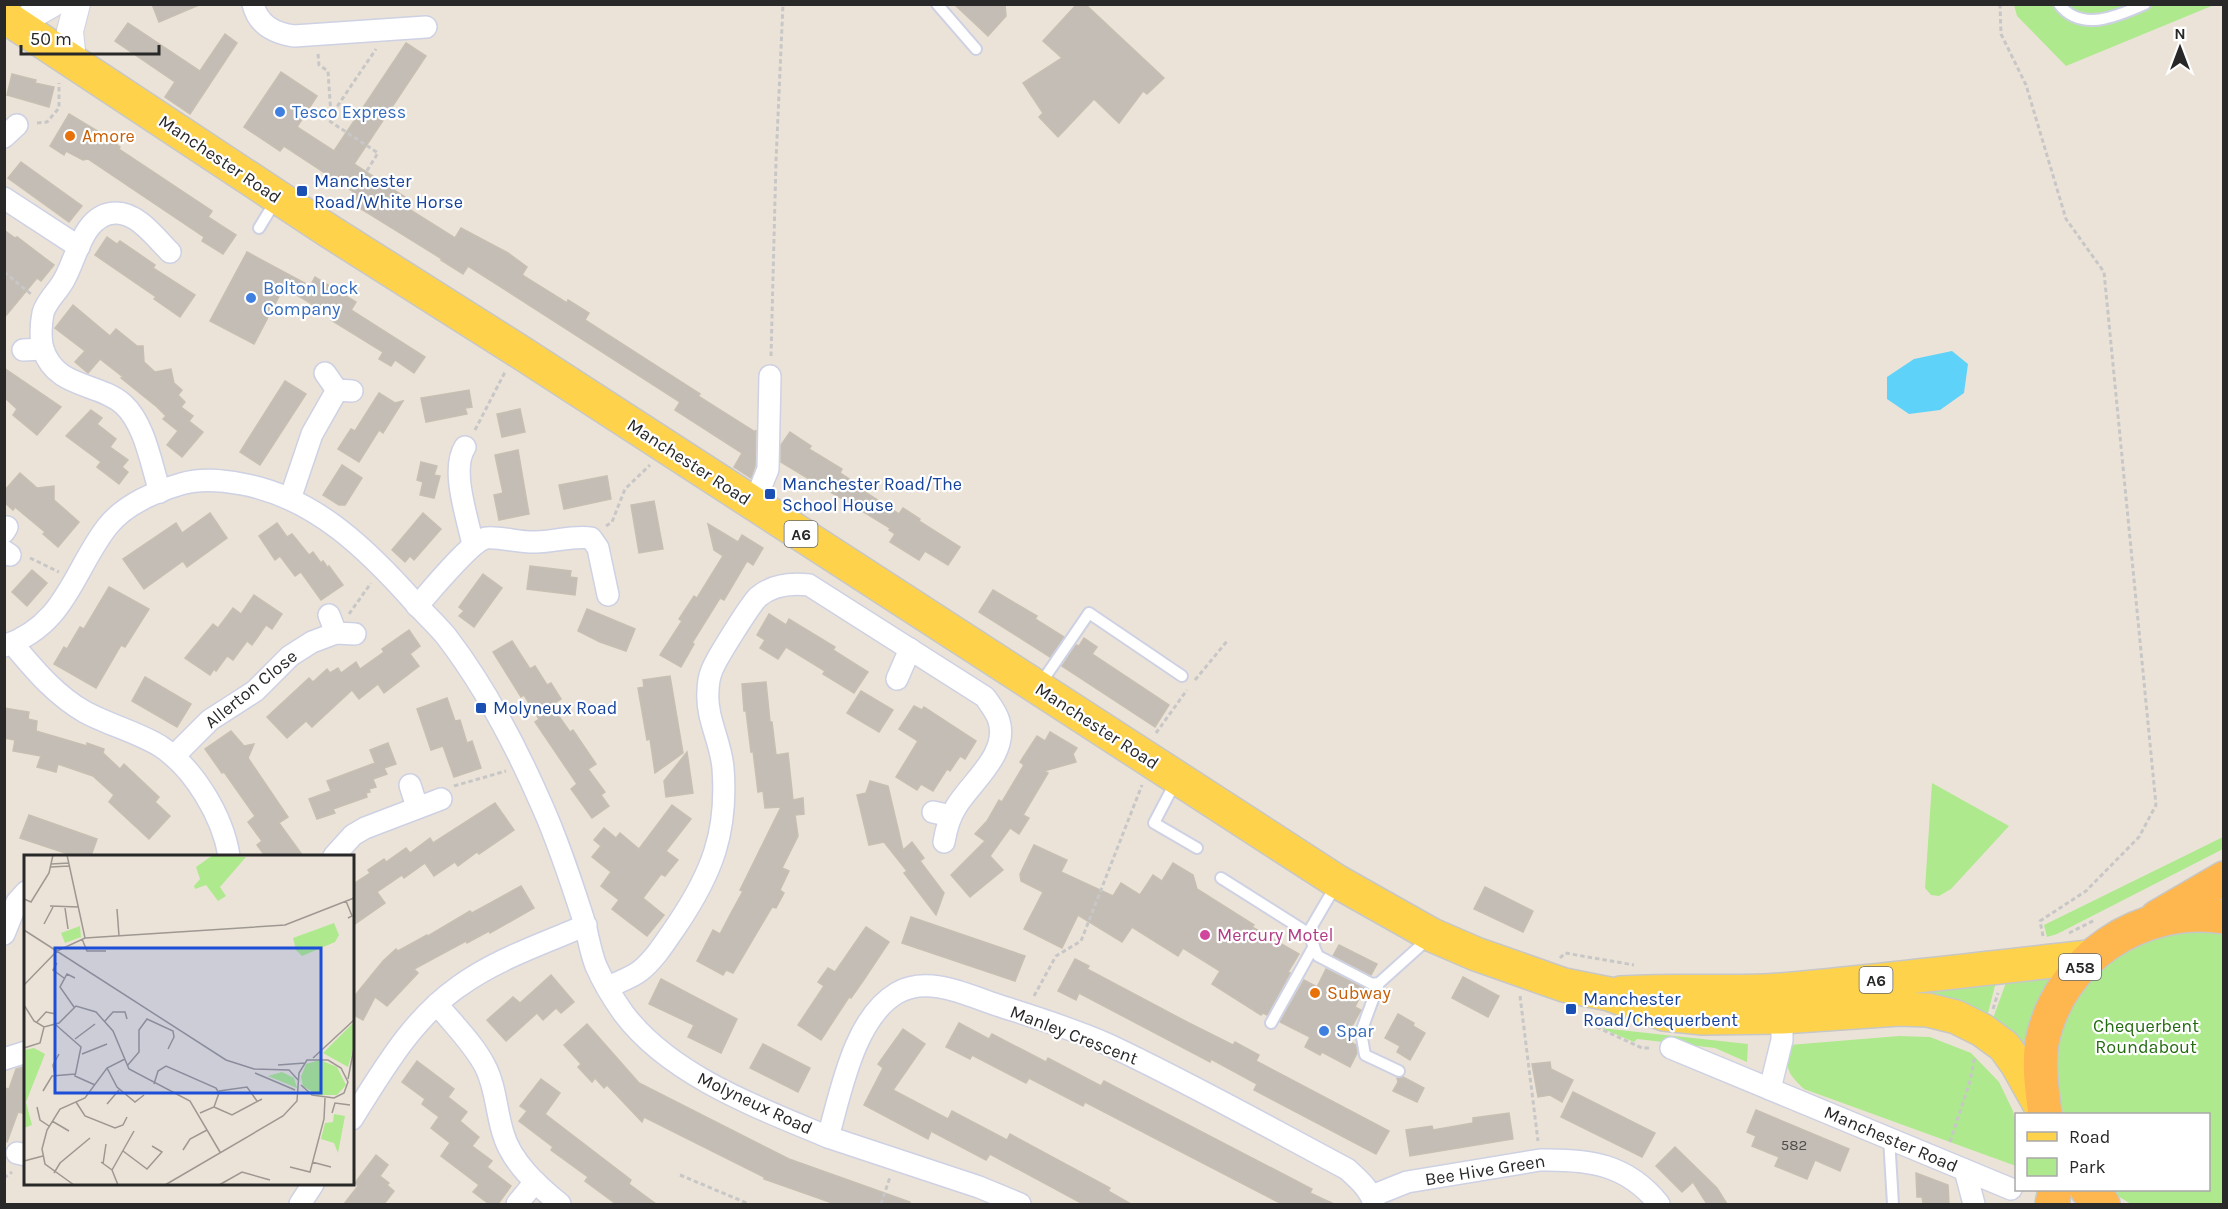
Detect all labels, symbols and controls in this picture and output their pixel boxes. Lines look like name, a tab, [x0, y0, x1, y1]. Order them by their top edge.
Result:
scale bar	[21, 18, 159, 56]
north arrow	[2150, 18, 2210, 78]
text: N	[2174, 24, 2186, 43]
text: 50 m	[30, 28, 72, 50]
place label: Tesco Express	[292, 101, 406, 123]
marker: Tesco Express	[273, 105, 287, 119]
street label: Manchester Road	[155, 110, 285, 208]
place label: Amore	[82, 125, 135, 147]
marker: Amore	[63, 129, 77, 143]
place label: Manchester Road/White Horse	[314, 170, 463, 213]
marker: Manchester Road/White Horse	[295, 184, 309, 198]
place label: Bolton Lock Company	[263, 277, 359, 320]
marker: Bolton Lock Company	[244, 291, 258, 305]
street label: Manchester Road	[623, 414, 755, 510]
place label: Manchester Road/The School House	[782, 473, 962, 516]
marker: Manchester Road/The School House	[763, 487, 777, 501]
road number: A6	[784, 521, 818, 547]
street label: Allerton Close	[200, 645, 302, 733]
street label: Manchester Road	[1031, 678, 1163, 774]
place label: Molyneux Road	[493, 697, 617, 719]
marker: Molyneux Road	[474, 701, 488, 715]
inset map	[24, 855, 354, 1185]
place label: Mercury Motel	[1217, 924, 1333, 946]
marker: Mercury Motel	[1198, 928, 1212, 942]
road number: A58	[2059, 954, 2101, 980]
road number: A6	[1860, 967, 1892, 993]
place label: Subway	[1327, 982, 1391, 1004]
marker: Subway	[1308, 986, 1322, 1000]
place label: Manchester Road/Chequerbent	[1583, 988, 1738, 1031]
street label: Manley Crescent	[1007, 1000, 1141, 1070]
marker: Manchester Road/Chequerbent	[1564, 1002, 1578, 1016]
park label: Chequerbent Roundabout	[2093, 1015, 2199, 1058]
place label: Spar	[1336, 1020, 1374, 1042]
marker: Spar	[1317, 1024, 1331, 1038]
street label: Molyneux Road	[694, 1067, 816, 1139]
street label: Manchester Road	[1821, 1101, 1961, 1177]
legend	[2015, 1113, 2210, 1191]
text: Road	[2069, 1126, 2110, 1148]
house number: 582	[1781, 1136, 1807, 1154]
street label: Bee Hive Green	[1423, 1150, 1547, 1190]
text: Park	[2069, 1156, 2106, 1178]

